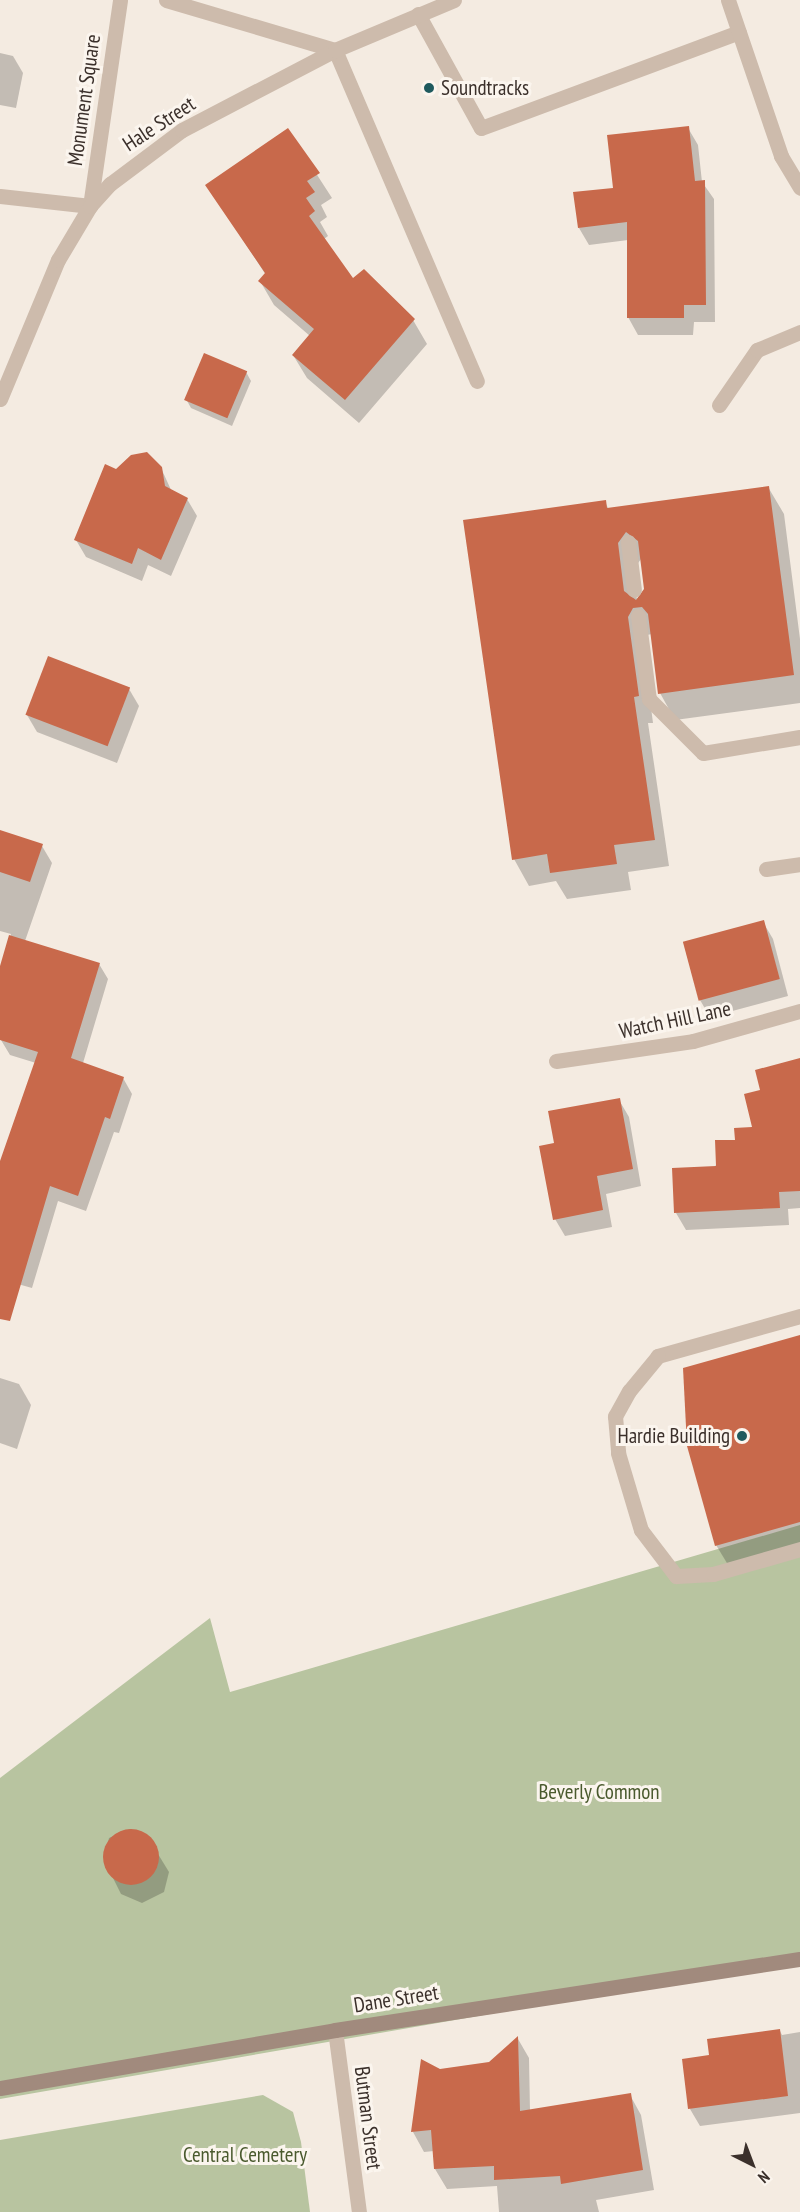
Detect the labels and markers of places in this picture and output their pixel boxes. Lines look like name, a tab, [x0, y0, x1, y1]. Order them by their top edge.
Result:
place label: Soundtracks	[441, 75, 529, 101]
marker: Soundtracks	[422, 81, 436, 95]
place label: Hardie Building	[617, 1423, 730, 1449]
marker: Hardie Building	[735, 1429, 749, 1443]

